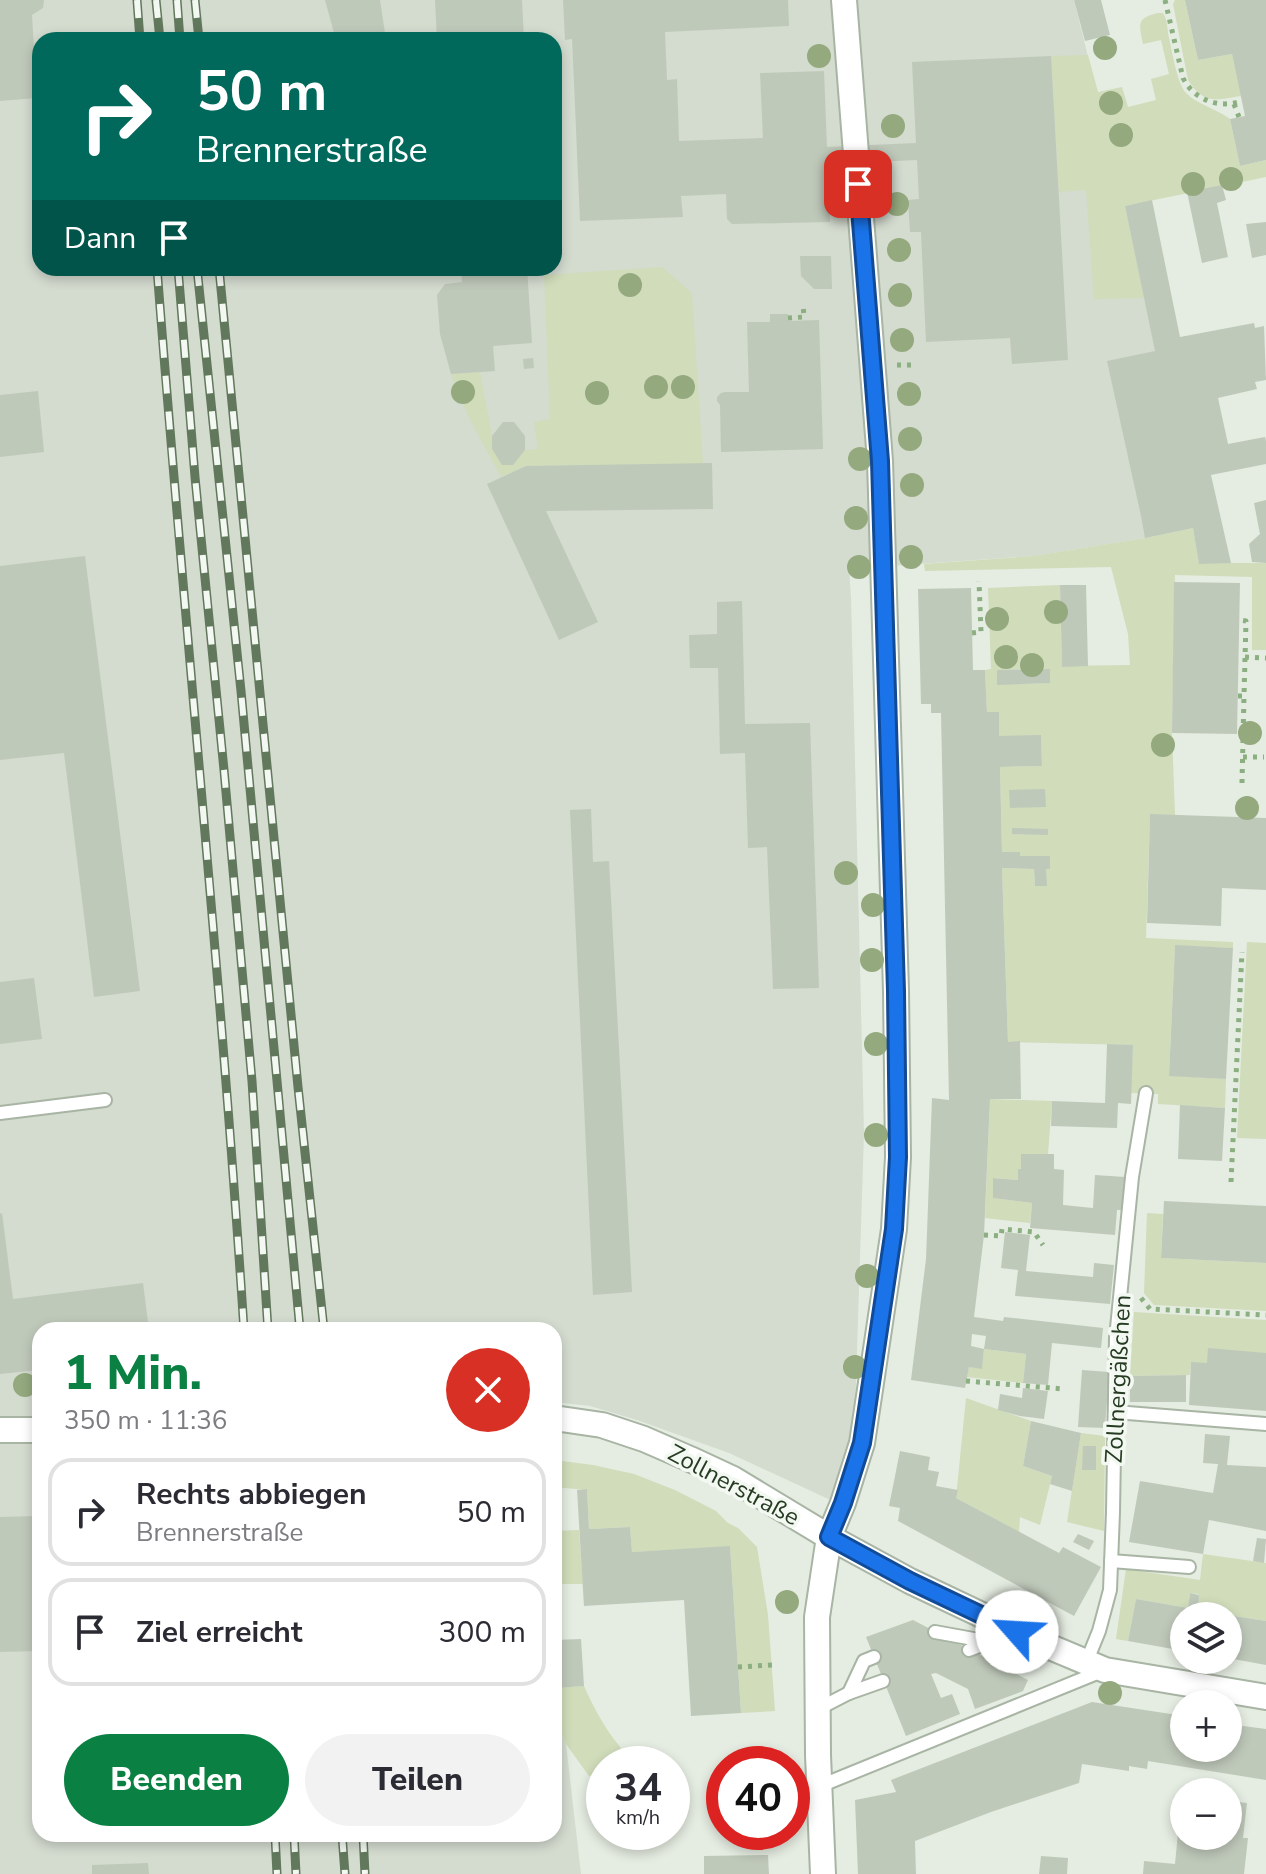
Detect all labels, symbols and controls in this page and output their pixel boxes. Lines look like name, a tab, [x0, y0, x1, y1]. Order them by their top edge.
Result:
text: 50 m	[196, 53, 327, 130]
icon: right	[64, 64, 168, 168]
text: Brennerstraße	[196, 126, 428, 175]
pin	[824, 150, 892, 218]
icon: arrive	[836, 162, 880, 206]
icon: arrive	[152, 216, 196, 260]
text: Dann	[64, 218, 136, 259]
street label: Zollnergäßchen	[1098, 1294, 1138, 1464]
text: 1 Min.	[64, 1340, 202, 1406]
button: close	[446, 1348, 530, 1432]
text: 350 m · 11:36	[64, 1403, 227, 1438]
street label: Zollnerstraße	[663, 1437, 805, 1533]
text: Rechts abbiegen	[136, 1474, 367, 1515]
icon: right	[68, 1490, 112, 1534]
text: 50 m	[457, 1492, 526, 1533]
text: Brennerstraße	[136, 1515, 303, 1550]
position arrow	[975, 1590, 1059, 1674]
map controls	[1170, 1602, 1242, 1850]
button: layers	[1170, 1602, 1242, 1674]
icon: arrive	[68, 1610, 112, 1654]
text: Ziel erreicht	[136, 1612, 302, 1653]
text: 300 m	[439, 1612, 526, 1653]
button: +	[1170, 1690, 1242, 1762]
button: Beenden	[64, 1734, 289, 1826]
button: Teilen	[305, 1734, 530, 1826]
speed limit sign: 40	[706, 1746, 810, 1850]
text: 34	[614, 1761, 662, 1815]
button: −	[1170, 1778, 1242, 1850]
text: km/h	[616, 1804, 660, 1831]

